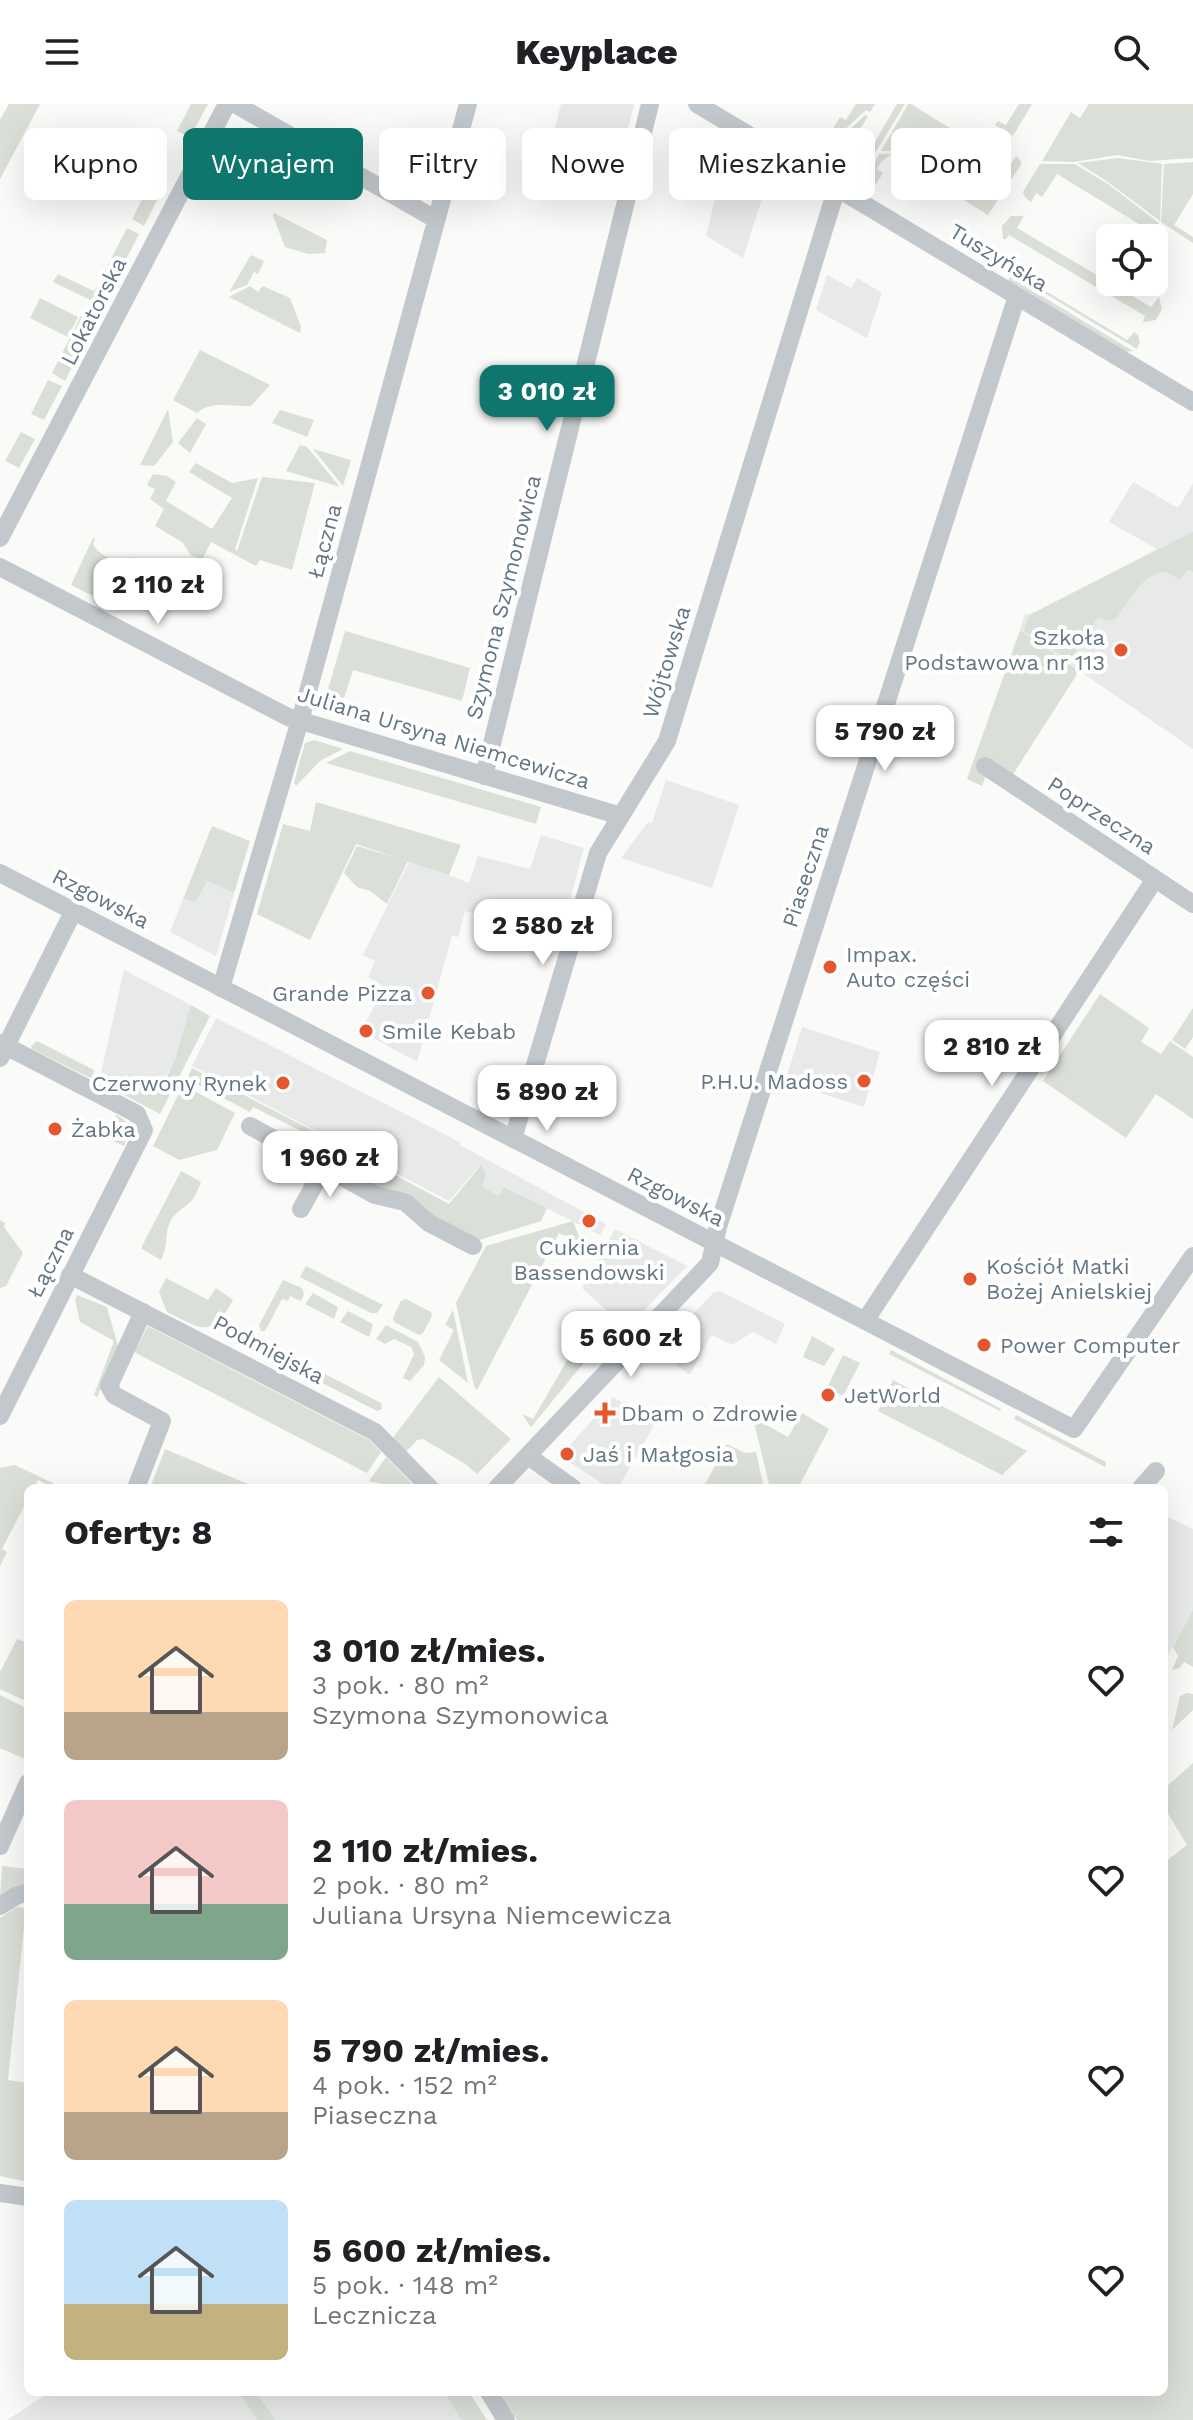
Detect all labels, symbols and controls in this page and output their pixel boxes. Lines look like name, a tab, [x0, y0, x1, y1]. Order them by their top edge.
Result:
icon: menu	[40, 30, 84, 74]
icon: search	[1109, 30, 1153, 74]
text: Keyplace	[515, 31, 678, 73]
chip: Kupno	[24, 128, 167, 200]
chip: Wynajem	[183, 128, 363, 200]
chip: Filtry	[379, 128, 506, 200]
chip: Nowe	[522, 128, 653, 200]
chip: Mieszkanie	[669, 128, 875, 200]
chip: Dom	[891, 128, 1011, 200]
street label: Tuszyńska	[945, 218, 1052, 296]
map controls	[1096, 224, 1168, 296]
button: locate	[1096, 224, 1168, 296]
street label: Lokatorska	[56, 253, 131, 369]
pin: 3 010 zł	[464, 365, 630, 433]
text: 3 010 zł	[498, 376, 596, 406]
street label: Szymona Szymonowica	[461, 472, 546, 722]
street label: Łączna	[303, 501, 346, 581]
pin: 2 110 zł	[75, 558, 241, 626]
text: 2 110 zł	[111, 569, 205, 599]
street label: Wójtowska	[638, 603, 695, 721]
place label: Szkoła Podstawowa nr 113	[904, 625, 1105, 675]
marker: Szkoła Podstawowa nr 113	[1112, 641, 1130, 659]
street label: Juliana Ursyna Niemcewicza	[295, 681, 593, 794]
pin: 5 790 zł	[802, 705, 968, 773]
text: 5 790 zł	[834, 716, 936, 746]
street label: Poprzeczna	[1043, 771, 1160, 860]
street label: Piaseczna	[777, 822, 834, 930]
street label: Rzgowska	[48, 863, 153, 934]
pin: 2 580 zł	[460, 899, 626, 967]
text: 2 580 zł	[492, 910, 594, 940]
place label: Impax. Auto części	[846, 942, 970, 992]
marker: Impax. Auto części	[821, 958, 839, 976]
place label: Grande Pizza	[272, 981, 412, 1006]
marker: Grande Pizza	[419, 984, 437, 1002]
place label: Smile Kebab	[382, 1019, 516, 1044]
pin: 2 810 zł	[909, 1020, 1075, 1088]
marker: Smile Kebab	[357, 1022, 375, 1040]
text: 2 810 zł	[943, 1031, 1041, 1061]
pin: 5 890 zł	[464, 1065, 630, 1133]
place label: P.H.U. Madoss	[700, 1069, 848, 1094]
place label: Czerwony Rynek	[92, 1071, 267, 1096]
marker: P.H.U. Madoss	[855, 1072, 873, 1090]
marker: Czerwony Rynek	[274, 1074, 292, 1092]
text: 5 890 zł	[496, 1076, 598, 1106]
place label: Żabka	[71, 1117, 136, 1142]
marker: Żabka	[46, 1120, 64, 1138]
pin: 1 960 zł	[247, 1131, 413, 1199]
text: 1 960 zł	[281, 1142, 379, 1172]
street label: Rzgowska	[623, 1161, 728, 1232]
marker: Cukiernia Bassendowski	[580, 1212, 598, 1230]
street label: Łączna	[22, 1223, 79, 1302]
place label: Cukiernia Bassendowski	[513, 1235, 665, 1285]
place label: Kościół Matki Bożej Anielskiej	[986, 1254, 1152, 1304]
marker: Kościół Matki Bożej Anielskiej	[961, 1270, 979, 1288]
street label: Podmiejska	[209, 1310, 328, 1389]
pin: 5 600 zł	[548, 1311, 714, 1379]
text: 5 600 zł	[579, 1322, 683, 1352]
place label: Power Computer	[1000, 1333, 1180, 1358]
marker: Power Computer	[975, 1336, 993, 1354]
place label: JetWorld	[844, 1383, 941, 1408]
marker: JetWorld	[819, 1386, 837, 1404]
place label: Dbam o Zdrowie	[621, 1401, 798, 1426]
marker: Dbam o Zdrowie	[596, 1404, 614, 1422]
place label: Jaś i Małgosia	[583, 1442, 734, 1467]
marker: Jaś i Małgosia	[558, 1445, 576, 1463]
icon: filters	[1084, 1510, 1128, 1554]
text: Oferty: 8	[64, 1512, 213, 1552]
text: 3 010 zł/mies.	[312, 1630, 546, 1670]
icon: home	[128, 1632, 224, 1728]
icon: heart	[1084, 1658, 1128, 1702]
text: 3 pok. · 80 m²	[312, 1670, 489, 1700]
text: Szymona Szymonowica	[312, 1700, 609, 1730]
text: 2 110 zł/mies.	[312, 1830, 538, 1870]
icon: home	[128, 1832, 224, 1928]
icon: heart	[1084, 1858, 1128, 1902]
text: 2 pok. · 80 m²	[312, 1870, 489, 1900]
text: Juliana Ursyna Niemcewicza	[312, 1900, 672, 1930]
text: 5 790 zł/mies.	[312, 2030, 549, 2070]
icon: home	[128, 2032, 224, 2128]
icon: heart	[1084, 2058, 1128, 2102]
text: 4 pok. · 152 m²	[312, 2070, 497, 2100]
text: Piaseczna	[312, 2100, 437, 2130]
text: 5 600 zł/mies.	[312, 2230, 551, 2270]
icon: home	[128, 2232, 224, 2328]
icon: heart	[1084, 2258, 1128, 2302]
text: 5 pok. · 148 m²	[312, 2270, 498, 2300]
text: Lecznicza	[312, 2300, 437, 2330]

